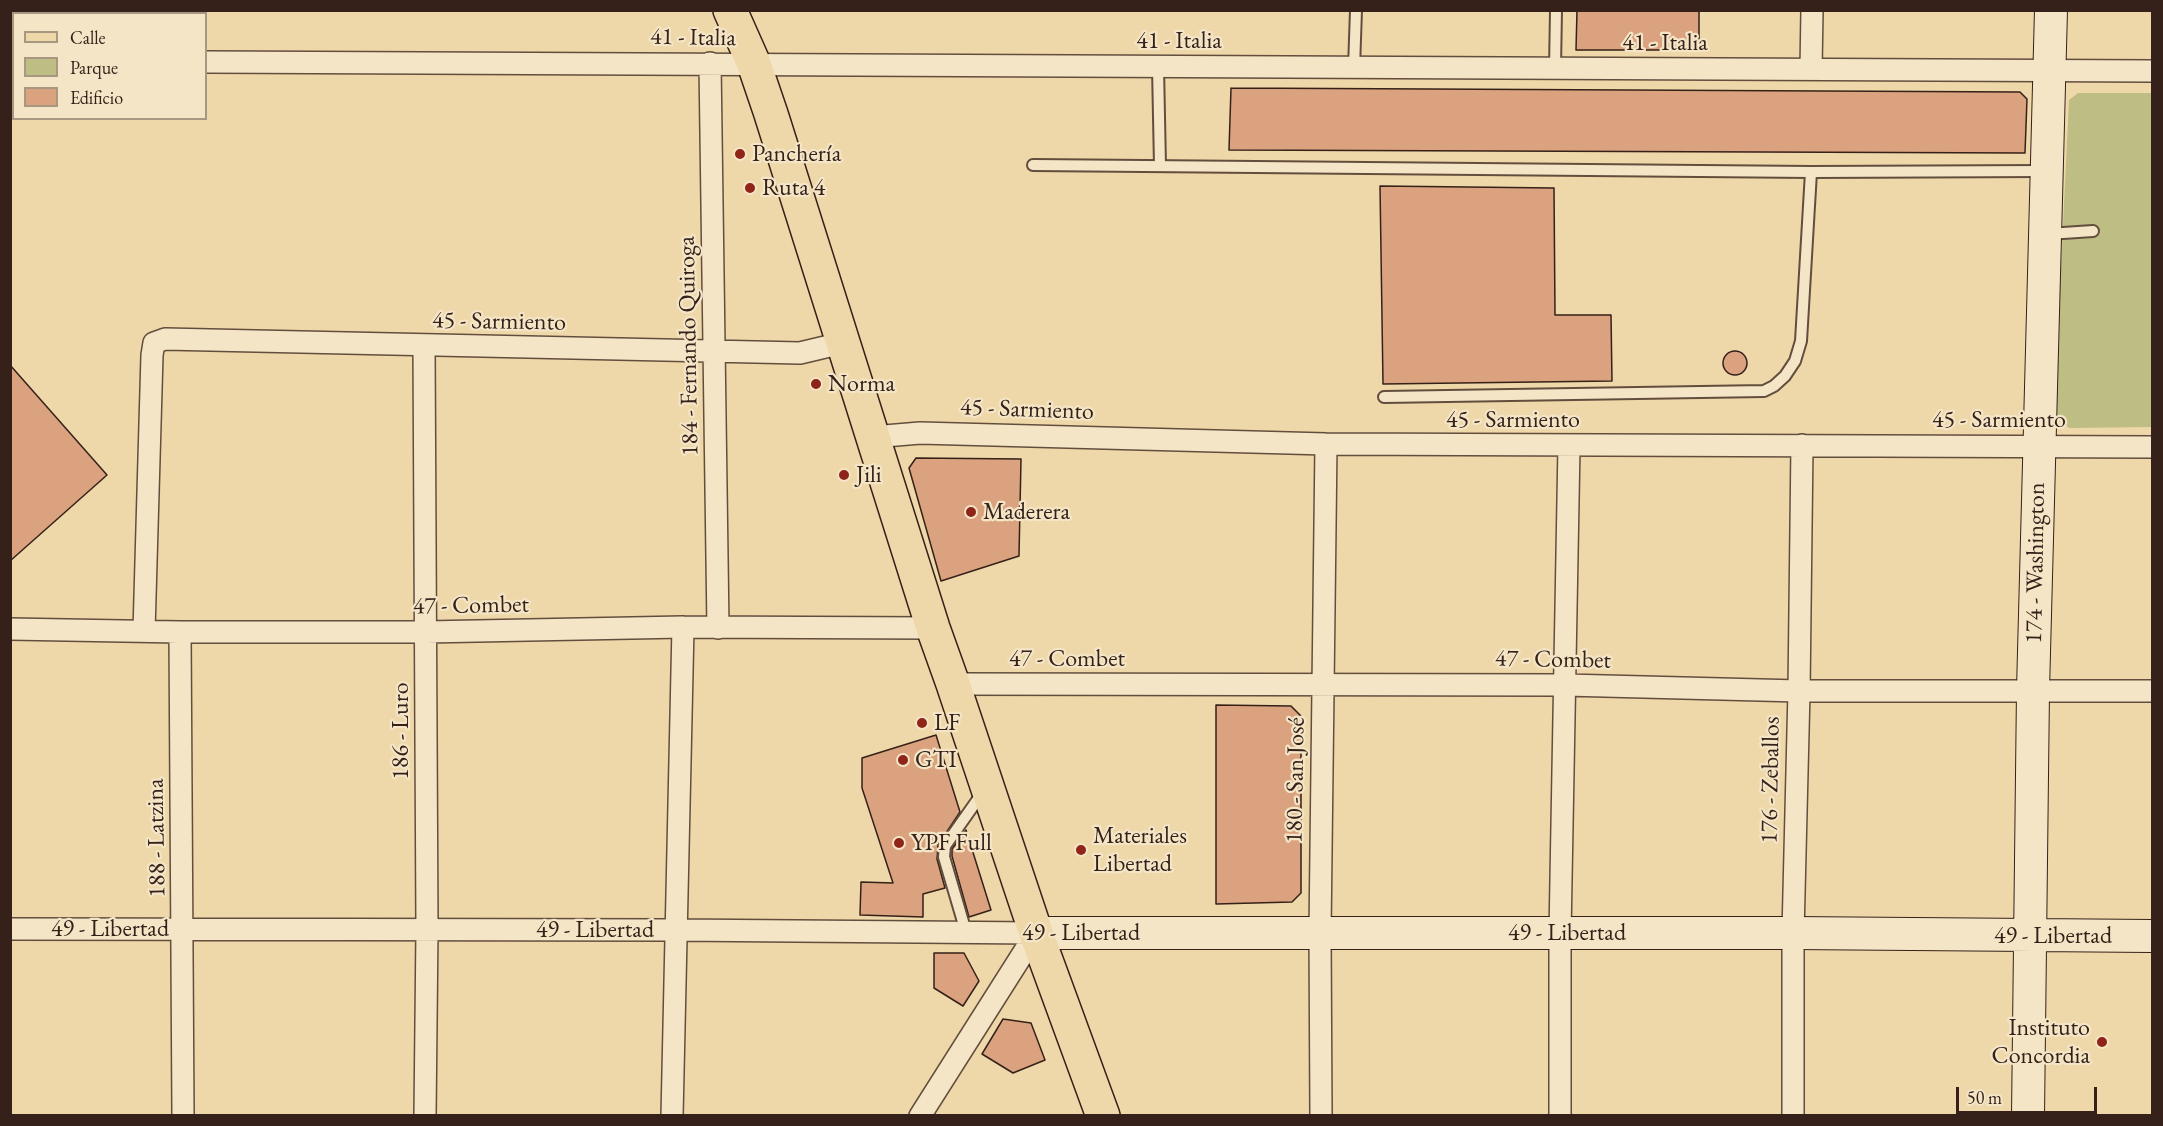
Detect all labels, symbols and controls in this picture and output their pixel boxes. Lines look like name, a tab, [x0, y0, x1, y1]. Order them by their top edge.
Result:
legend	[12, 12, 207, 120]
street label: 41 - Italia	[650, 23, 736, 53]
text: Calle	[70, 26, 106, 49]
street label: 41 - Italia	[1136, 27, 1222, 55]
street label: 41 - Italia	[1622, 29, 1708, 57]
text: Parque	[70, 56, 118, 79]
text: Edificio	[70, 86, 123, 109]
place label: Panchería	[752, 140, 841, 168]
marker: Panchería	[733, 147, 747, 161]
place label: Ruta 4	[762, 174, 825, 202]
marker: Ruta 4	[743, 181, 757, 195]
street label: 184 - Fernando Quiroga	[673, 236, 705, 456]
street label: 45 - Sarmiento	[432, 306, 566, 338]
place label: Norma	[828, 370, 895, 398]
marker: Norma	[809, 377, 823, 391]
street label: 45 - Sarmiento	[960, 393, 1094, 427]
street label: 45 - Sarmiento	[1446, 406, 1580, 434]
street label: 45 - Sarmiento	[1932, 406, 2066, 434]
place label: Jili	[856, 461, 882, 489]
marker: Jili	[837, 468, 851, 482]
street label: 174 - Washington	[2020, 482, 2052, 644]
place label: Maderera	[983, 498, 1070, 526]
marker: Maderera	[964, 505, 978, 519]
street label: 47 - Combet	[413, 591, 529, 621]
street label: 47 - Combet	[1009, 645, 1125, 673]
street label: 47 - Combet	[1495, 645, 1611, 675]
street label: 186 - Luro	[387, 682, 415, 780]
place label: LF	[934, 709, 960, 737]
marker: LF	[915, 716, 929, 730]
street label: 176 - Zeballos	[1755, 716, 1787, 844]
street label: 180 - San José	[1281, 717, 1311, 843]
place label: GTI	[915, 746, 957, 774]
marker: GTI	[896, 753, 910, 767]
street label: 188 - Latzina	[142, 778, 172, 898]
place label: Materiales Libertad	[1093, 822, 1187, 878]
place label: YPF Full	[911, 829, 992, 857]
marker: YPF Full	[892, 836, 906, 850]
marker: Materiales Libertad	[1074, 843, 1088, 857]
street label: 49 - Libertad	[51, 915, 169, 943]
street label: 49 - Libertad	[536, 916, 654, 944]
street label: 49 - Libertad	[1022, 919, 1140, 947]
street label: 49 - Libertad	[1508, 919, 1626, 947]
street label: 49 - Libertad	[1994, 922, 2112, 950]
place label: Instituto Concordia	[1992, 1014, 2090, 1070]
marker: Instituto Concordia	[2095, 1035, 2109, 1049]
scale bar	[1959, 1075, 2100, 1113]
text: 50 m	[1967, 1086, 2002, 1109]

